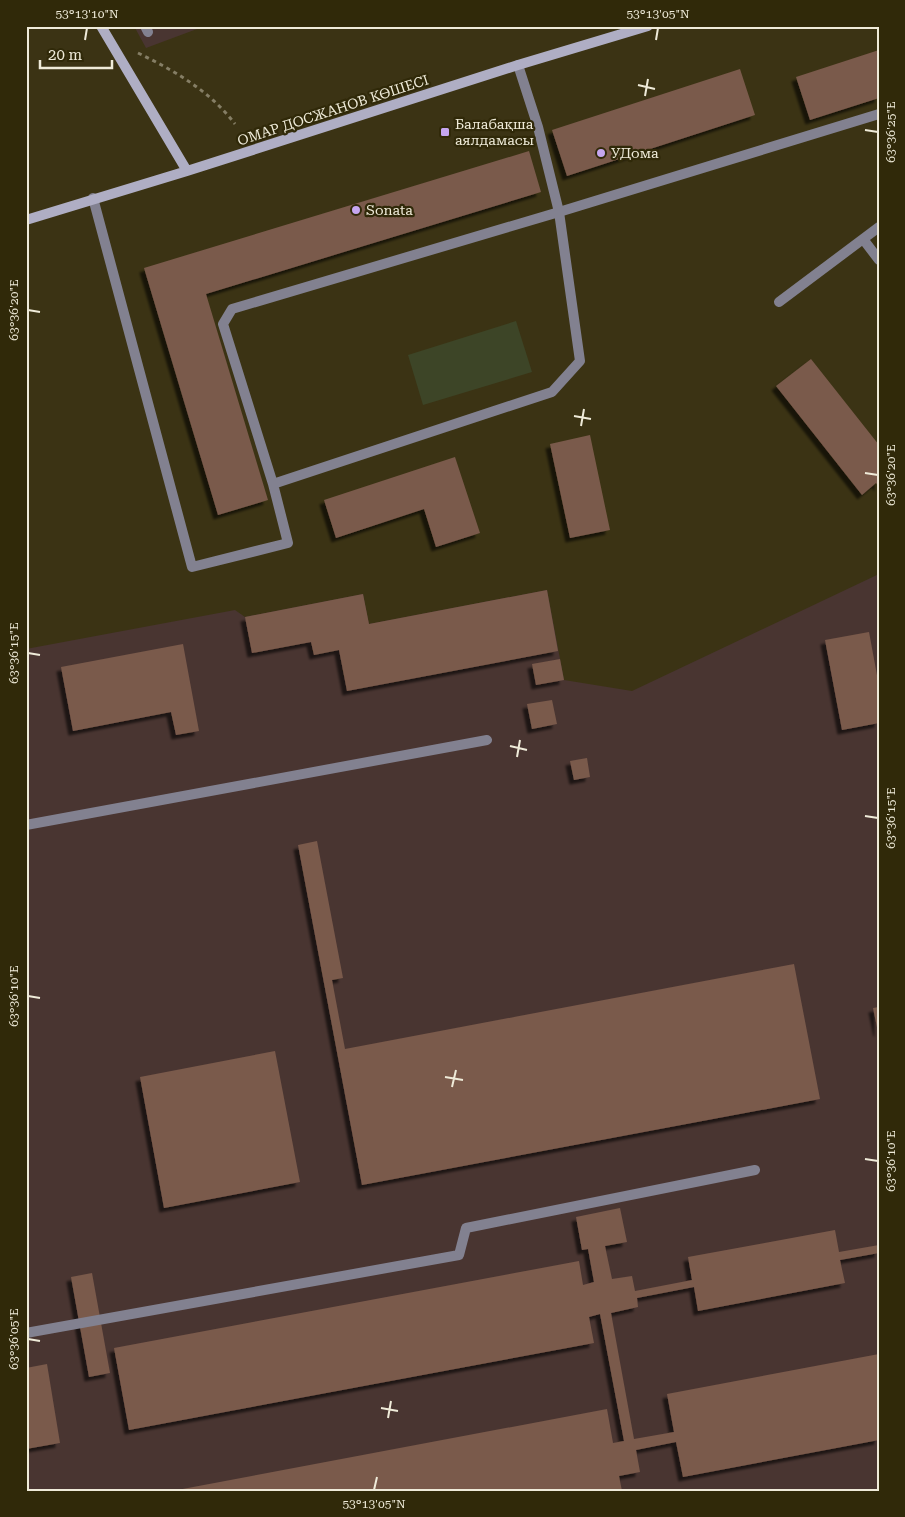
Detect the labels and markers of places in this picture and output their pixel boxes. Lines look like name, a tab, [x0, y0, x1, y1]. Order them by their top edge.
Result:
place label: Балабақша аялдамасы	[455, 116, 534, 148]
marker: Балабақша аялдамасы	[439, 126, 451, 138]
place label: УДома	[611, 145, 659, 161]
marker: УДома	[595, 147, 607, 159]
place label: Sonata	[366, 202, 413, 218]
marker: Sonata	[350, 204, 362, 216]

